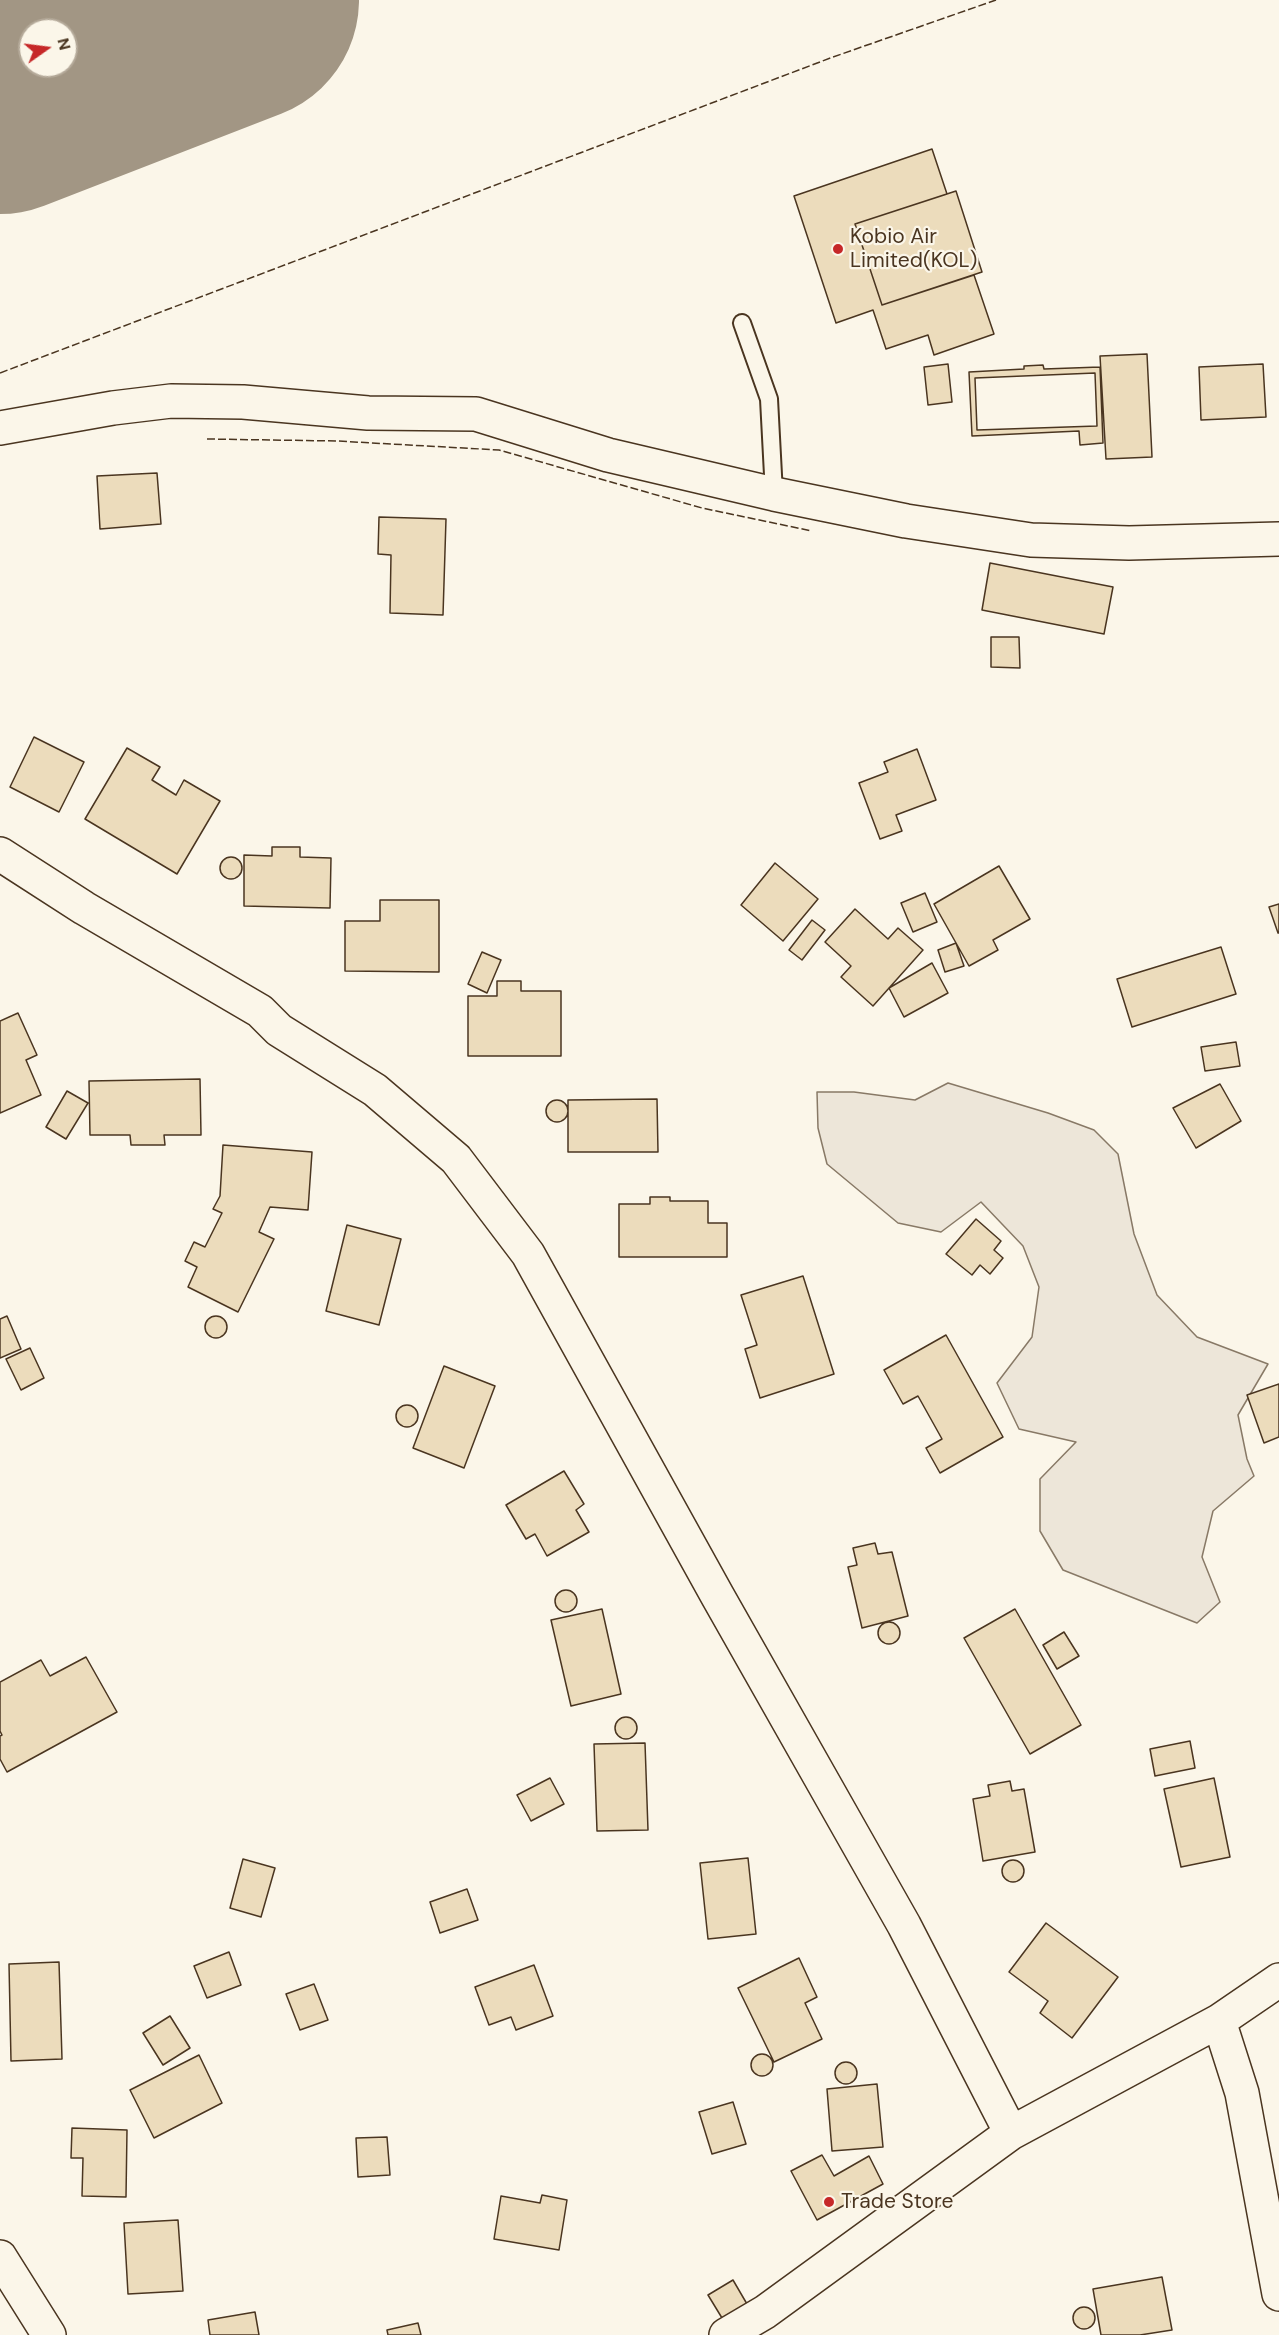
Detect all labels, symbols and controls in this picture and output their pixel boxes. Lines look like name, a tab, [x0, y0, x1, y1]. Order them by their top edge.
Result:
north arrow	[18, 18, 78, 78]
text: N	[52, 36, 76, 52]
place label: Kobio Air Limited(KOL)	[850, 224, 977, 274]
marker: Kobio Air Limited(KOL)	[831, 242, 845, 256]
place label: Trade Store	[841, 2189, 953, 2215]
marker: Trade Store	[822, 2195, 836, 2209]

